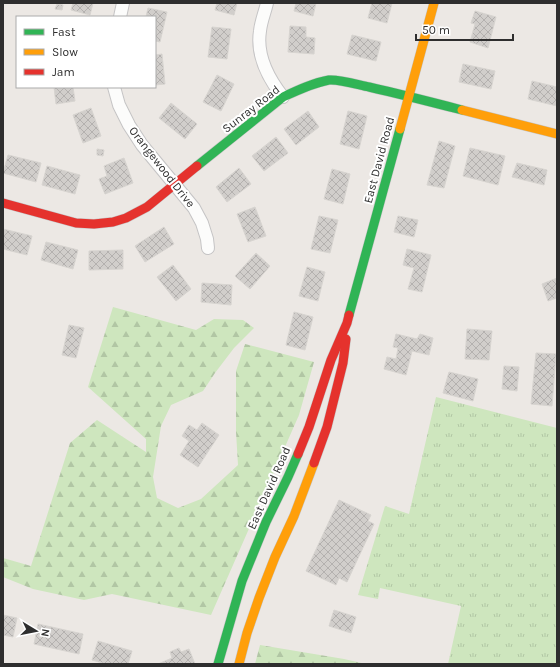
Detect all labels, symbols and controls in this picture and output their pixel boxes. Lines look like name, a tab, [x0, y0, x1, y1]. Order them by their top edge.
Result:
legend	[16, 16, 156, 88]
scale bar	[416, 16, 513, 42]
text: 50 m	[422, 23, 450, 37]
text: Fast	[52, 25, 76, 39]
text: Slow	[52, 45, 78, 59]
text: Jam	[52, 65, 75, 79]
street label: Sunray Road	[220, 82, 282, 136]
street label: East David Road	[361, 115, 397, 205]
street label: Orangewood Drive	[126, 124, 198, 210]
street label: East David Road	[245, 445, 293, 531]
north arrow	[16, 611, 56, 651]
text: N	[38, 628, 52, 638]

